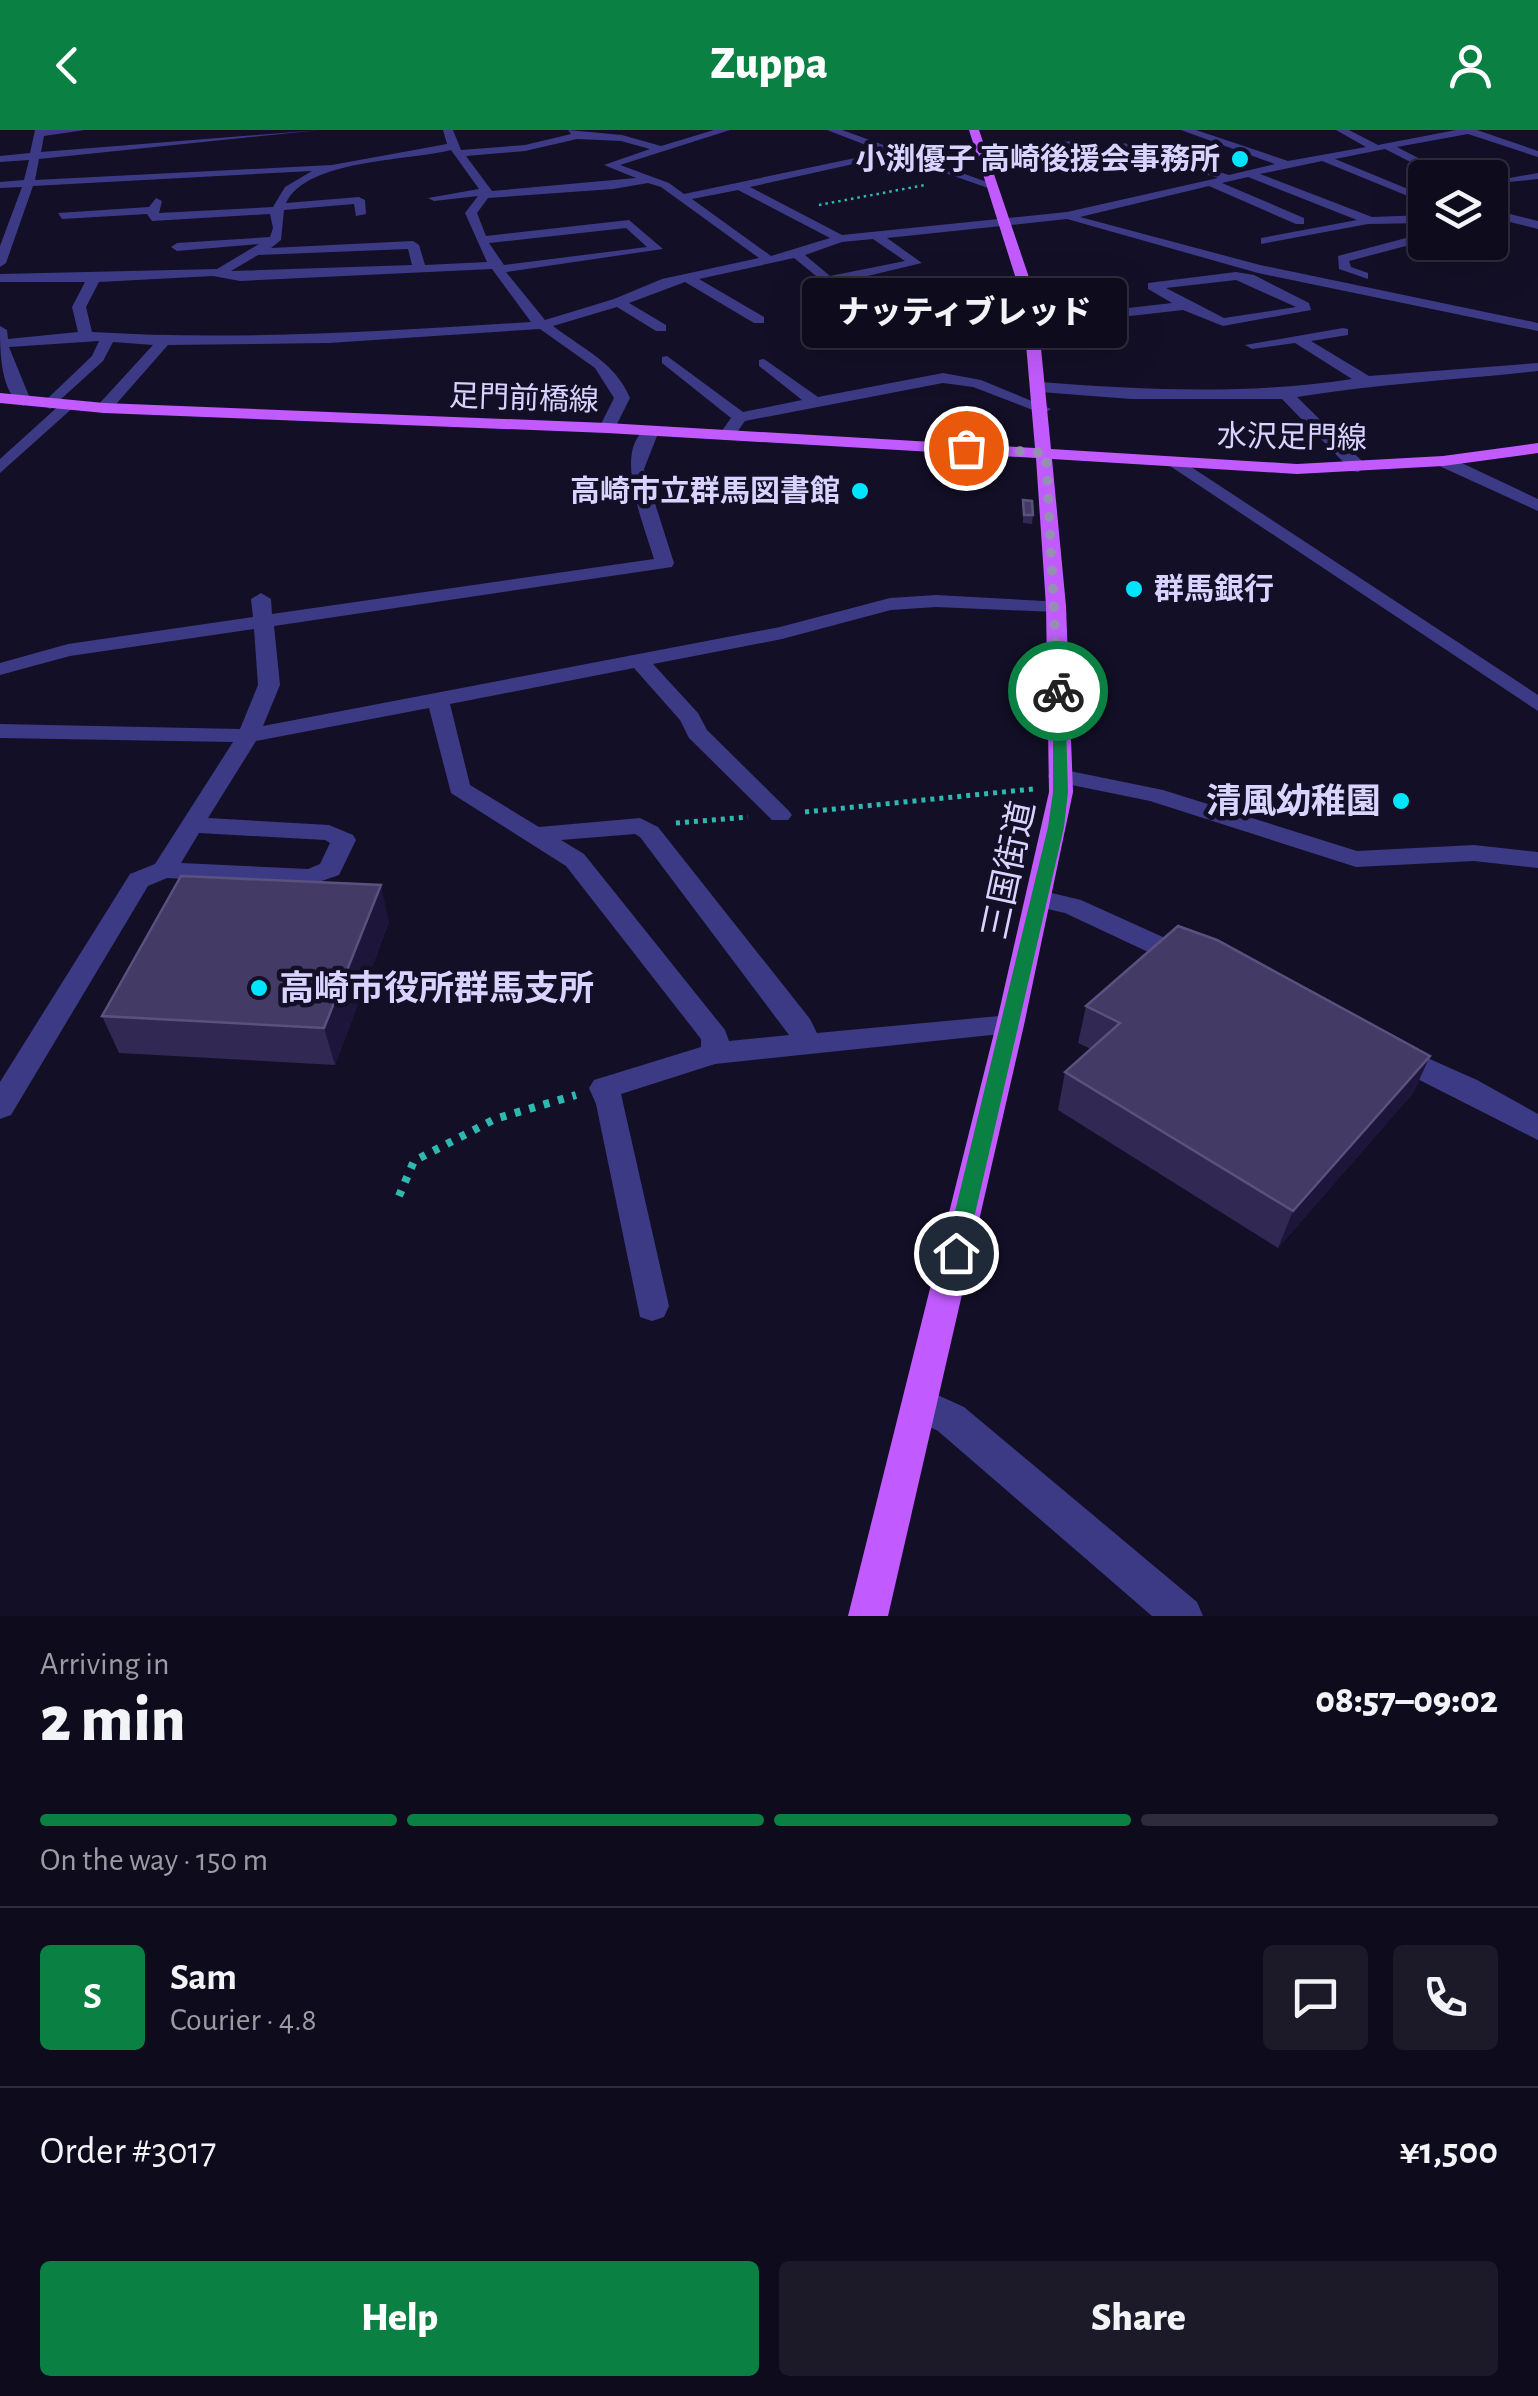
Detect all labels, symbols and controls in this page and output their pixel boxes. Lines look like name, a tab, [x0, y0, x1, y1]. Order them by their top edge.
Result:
icon: back	[40, 38, 95, 93]
icon: person	[1443, 38, 1498, 93]
text: Zuppa	[710, 42, 828, 87]
place label: 小渕優子 高崎後援会事務所	[855, 143, 1220, 175]
marker: 小渕優子 高崎後援会事務所	[1229, 148, 1251, 170]
map controls	[1408, 160, 1508, 260]
button: layers	[1408, 160, 1508, 260]
callout: ナッティブレッド	[804, 278, 1128, 348]
text: ナッティブレッド	[837, 297, 1092, 329]
street label: 足門前橋線	[448, 379, 600, 417]
pin	[924, 406, 1009, 491]
street label: 水沢足門線	[1217, 420, 1367, 454]
icon: bag	[939, 421, 994, 476]
place label: 高崎市立群馬図書館	[570, 475, 840, 507]
marker: 高崎市立群馬図書館	[849, 480, 871, 502]
place label: 群馬銀行	[1154, 573, 1274, 605]
marker: 群馬銀行	[1123, 578, 1145, 600]
courier	[1008, 641, 1108, 741]
icon: bike	[1031, 664, 1086, 719]
place label: 清風幼稚園	[1206, 783, 1381, 820]
marker: 清風幼稚園	[1390, 790, 1412, 812]
street label: 三国街道	[976, 798, 1041, 942]
place label: 高崎市役所群馬支所	[279, 969, 594, 1007]
marker: 高崎市役所群馬支所	[248, 977, 270, 999]
pin	[914, 1211, 999, 1296]
icon: home	[929, 1226, 984, 1281]
text: Arriving in	[40, 1648, 169, 1680]
text: 08:57–09:02	[1315, 1682, 1498, 1720]
text: 2 min	[40, 1688, 186, 1753]
text: On the way · 150 m	[40, 1844, 268, 1876]
button: chat	[1263, 1945, 1368, 2050]
button: phone	[1393, 1945, 1498, 2050]
text: Sam	[170, 1959, 237, 1997]
text: S	[83, 1978, 102, 2016]
text: Courier · 4.8	[170, 2004, 317, 2036]
text: Order #3017	[40, 2133, 216, 2171]
text: ¥1,500	[1400, 2133, 1498, 2171]
button: Help	[40, 2261, 759, 2376]
button: Share	[779, 2261, 1498, 2376]

